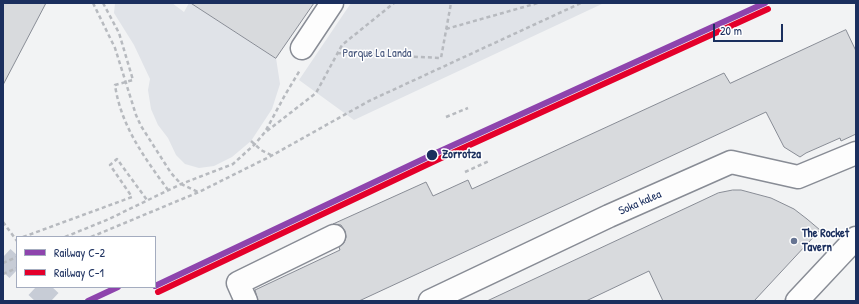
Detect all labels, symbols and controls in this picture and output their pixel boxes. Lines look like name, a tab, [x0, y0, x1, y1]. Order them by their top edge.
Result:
scale bar	[715, 16, 785, 42]
text: 20 m	[720, 22, 742, 39]
park label: Parque La Landa	[343, 47, 411, 61]
marker: Zorrotza	[425, 148, 439, 162]
place label: Zorrotza	[442, 148, 481, 162]
street label: Soka kalea	[616, 187, 664, 219]
place label: The Rocket Tavern	[802, 227, 849, 255]
legend	[16, 236, 156, 288]
marker: The Rocket Tavern	[789, 236, 799, 246]
text: Railway C-2	[54, 244, 105, 261]
text: Railway C-1	[54, 264, 104, 281]

